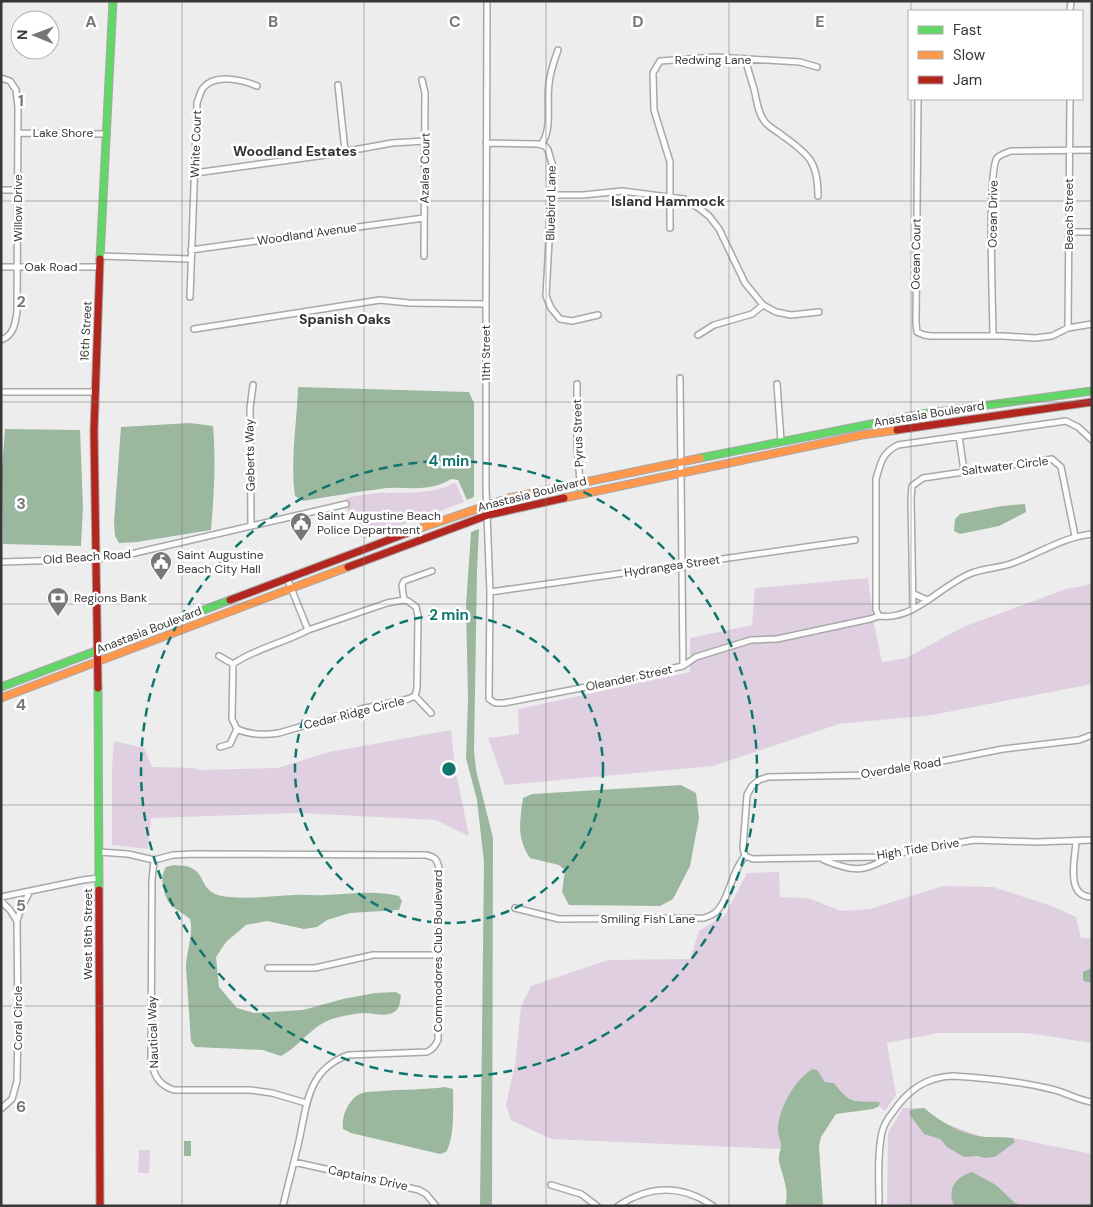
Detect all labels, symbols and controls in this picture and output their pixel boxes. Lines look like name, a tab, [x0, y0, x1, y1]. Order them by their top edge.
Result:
north arrow	[10, 10, 60, 60]
legend	[908, 10, 1083, 100]
text: A	[85, 11, 97, 32]
text: B	[268, 11, 278, 32]
text: C	[449, 11, 461, 32]
text: D	[632, 11, 644, 32]
text: E	[815, 11, 825, 32]
text: Fast	[953, 20, 982, 40]
text: N	[13, 30, 31, 40]
text: Slow	[953, 45, 986, 65]
street label: Redwing Lane	[675, 52, 751, 68]
text: Jam	[953, 70, 982, 90]
text: 1	[18, 90, 24, 111]
street label: White Court	[187, 110, 205, 178]
street label: Lake Shore	[33, 125, 93, 141]
street label: Azalea Court	[416, 132, 434, 204]
district label: Woodland Estates	[233, 142, 357, 160]
street label: Bluebird Lane	[542, 165, 560, 241]
street label: Willow Drive	[10, 174, 26, 242]
street label: Beach Street	[1061, 178, 1077, 250]
street label: Ocean Drive	[984, 180, 1002, 248]
district label: Island Hammock	[611, 192, 725, 210]
street label: Ocean Court	[907, 218, 925, 290]
street label: Woodland Avenue	[256, 219, 358, 249]
street label: Oak Road	[25, 259, 78, 275]
text: 2	[16, 291, 26, 312]
street label: 16th Street	[76, 300, 96, 361]
district label: Spanish Oaks	[299, 310, 391, 328]
street label: 11th Street	[478, 325, 494, 381]
street label: Anastasia Boulevard	[873, 397, 985, 431]
street label: Pyrus Street	[569, 398, 587, 467]
street label: Geberts Way	[241, 418, 259, 491]
text: 4 min	[429, 451, 469, 471]
street label: Saltwater Circle	[961, 453, 1049, 479]
street label: Anastasia Boulevard	[476, 473, 588, 515]
text: 3	[16, 493, 26, 514]
place label: Saint Augustine Beach Police Department	[317, 508, 441, 538]
public building icon: Saint Augustine Beach Police Department	[289, 511, 313, 542]
street label: Old Beach Road	[42, 546, 132, 568]
place label: Saint Augustine Beach City Hall	[177, 547, 264, 577]
public building icon: Saint Augustine Beach City Hall	[149, 550, 173, 581]
street label: Hydrangea Street	[623, 551, 721, 581]
bank icon: Regions Bank	[46, 586, 70, 617]
place label: Regions Bank	[74, 590, 147, 606]
street label: Anastasia Boulevard	[94, 603, 204, 657]
text: 2 min	[429, 605, 469, 625]
street label: Oleander Street	[584, 661, 674, 695]
street label: Cedar Ridge Circle	[302, 693, 406, 733]
text: 4	[16, 694, 26, 715]
street label: Overdale Road	[860, 754, 942, 782]
centre of rings	[440, 760, 458, 778]
street label: High Tide Drive	[876, 835, 961, 863]
street label: Commodores Club Boulevard	[430, 870, 446, 1032]
street label: West 16th Street	[80, 888, 96, 980]
text: 5	[16, 895, 26, 916]
street label: Smiling Fish Lane	[601, 911, 696, 927]
street label: Coral Circle	[10, 986, 26, 1050]
street label: Nautical Way	[144, 995, 162, 1069]
text: 6	[16, 1096, 26, 1117]
street label: Captains Drive	[327, 1162, 409, 1194]

